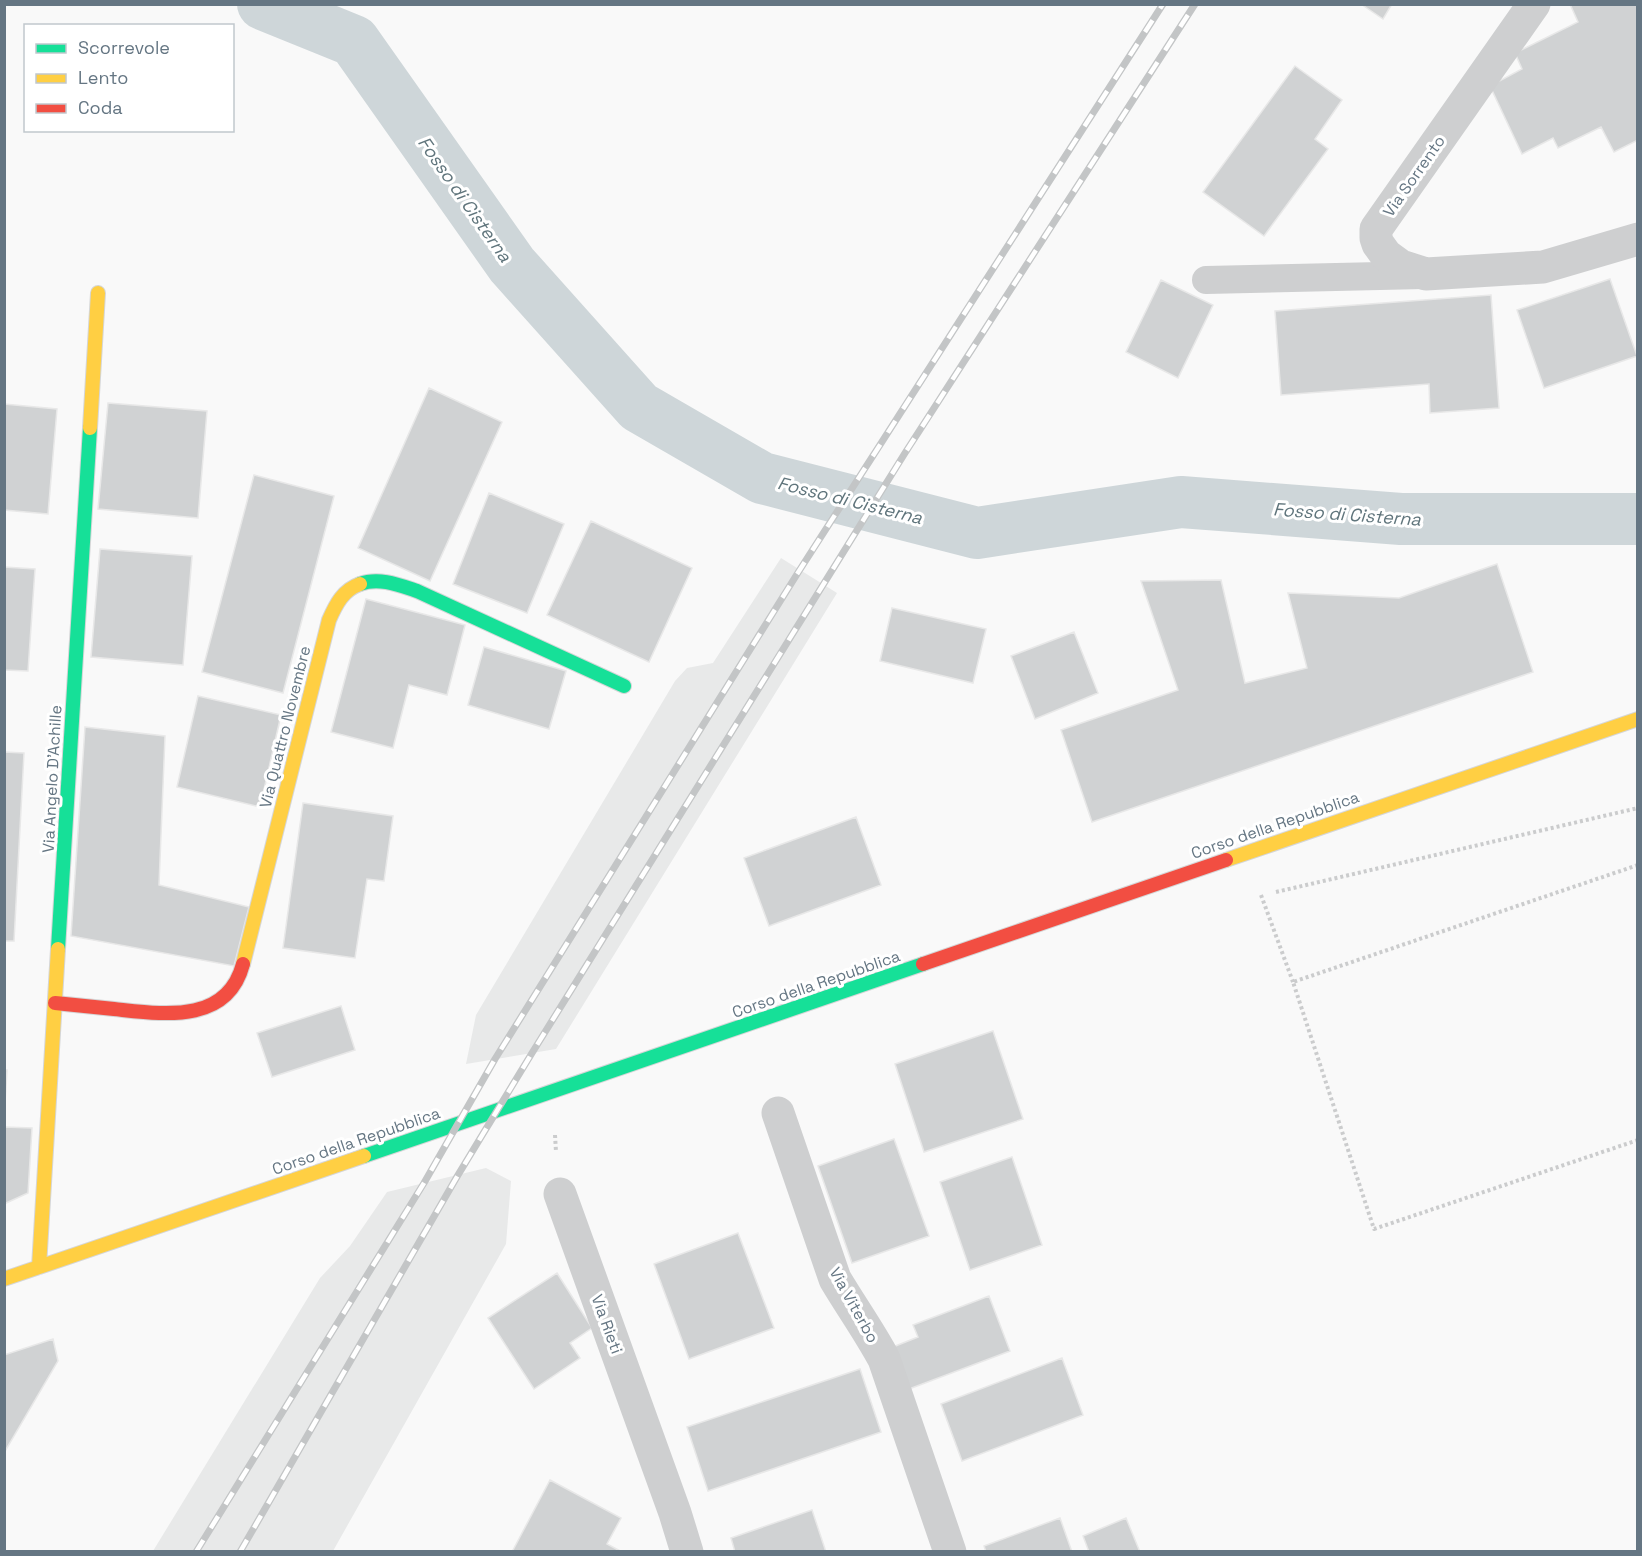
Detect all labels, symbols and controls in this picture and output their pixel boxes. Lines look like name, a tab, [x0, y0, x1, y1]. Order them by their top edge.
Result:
legend	[24, 24, 234, 132]
text: Scorrevole	[78, 36, 170, 59]
text: Lento	[78, 66, 128, 89]
text: Coda	[78, 96, 123, 119]
street label: Via Sorrento	[1378, 131, 1450, 221]
water label: Fosso di Cisterna	[413, 132, 517, 267]
water label: Fosso di Cisterna	[775, 471, 925, 529]
water label: Fosso di Cisterna	[1272, 497, 1422, 531]
street label: Via Quattro Novembre	[255, 644, 315, 810]
street label: Via Angelo D'Achille	[38, 704, 66, 854]
street label: Corso della Repubblica	[1188, 786, 1362, 864]
street label: Corso della Repubblica	[729, 945, 903, 1023]
street label: Corso della Repubblica	[269, 1102, 443, 1180]
street label: Via Viterbo	[825, 1263, 883, 1347]
street label: Via Rieti	[587, 1291, 627, 1357]

